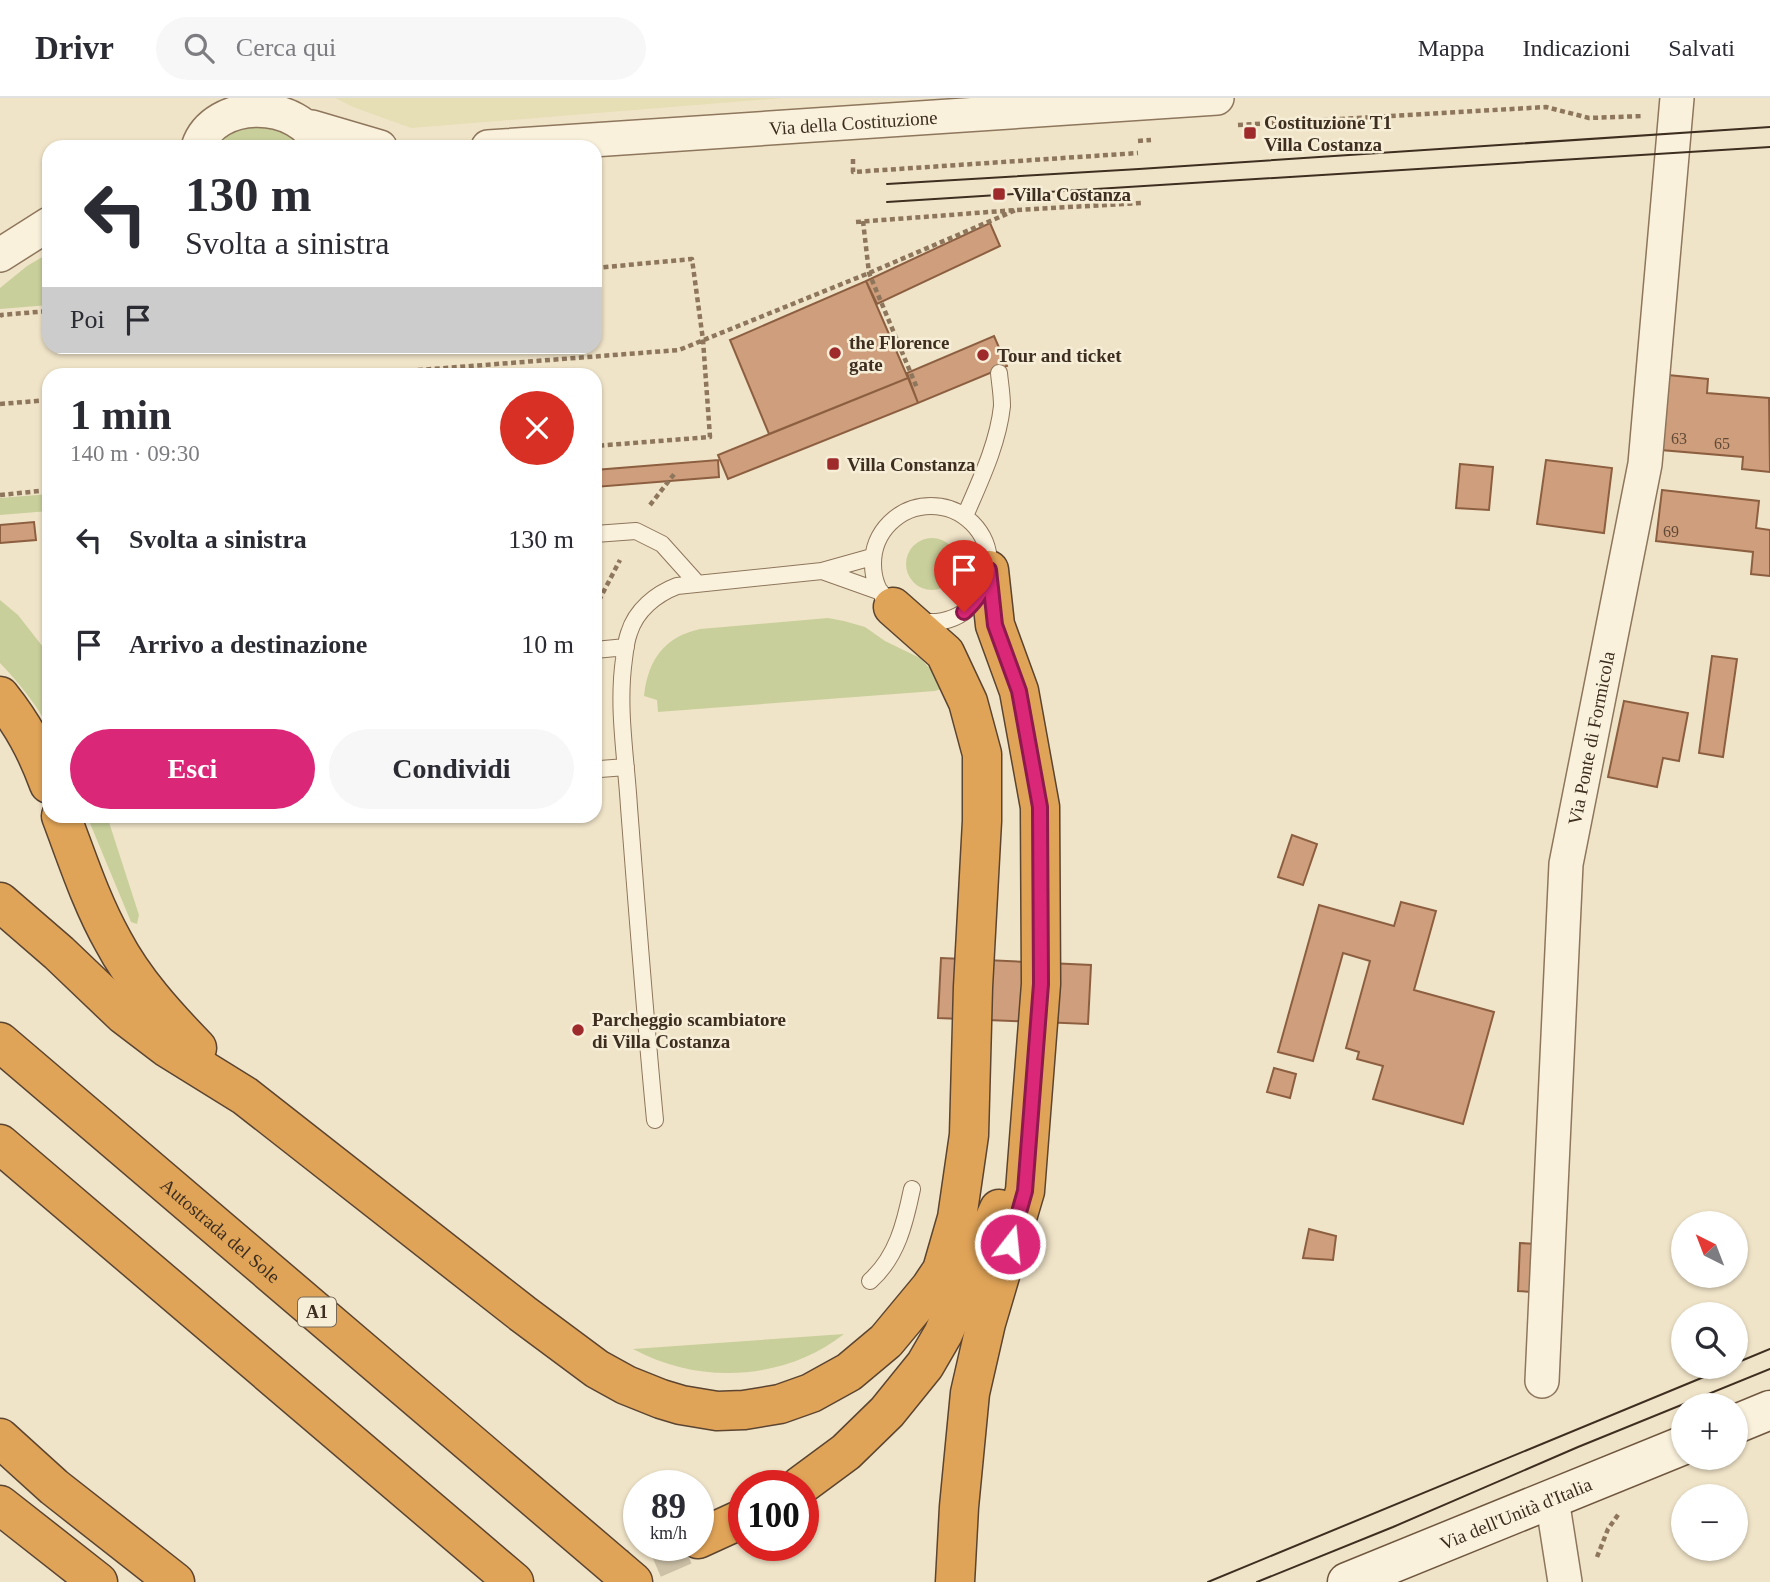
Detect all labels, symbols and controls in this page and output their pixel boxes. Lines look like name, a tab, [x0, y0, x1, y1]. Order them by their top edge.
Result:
search box	[156, 17, 646, 80]
icon: search	[180, 29, 218, 67]
text: Drivr	[35, 30, 114, 66]
text: Cerca qui	[236, 33, 336, 62]
text: Mappa	[1418, 35, 1484, 61]
text: Indicazioni	[1522, 35, 1630, 61]
text: Salvati	[1668, 35, 1735, 61]
street label: Via della Costituzione	[768, 107, 938, 139]
place label: Costituzione T1 Villa Costanza	[1264, 112, 1392, 155]
marker: Costituzione T1 Villa Costanza	[1242, 125, 1258, 141]
text: 130 m	[185, 167, 312, 222]
icon: left	[70, 168, 161, 259]
place label: Villa Costanza	[1013, 184, 1132, 205]
marker: Villa Costanza	[991, 186, 1007, 202]
text: Svolta a sinistra	[185, 225, 389, 261]
icon: arrive	[119, 301, 157, 339]
text: Poi	[70, 305, 105, 334]
place label: the Florence gate	[849, 332, 949, 375]
marker: the Florence gate	[827, 345, 843, 361]
place label: Tour and ticket	[997, 345, 1122, 366]
marker: Tour and ticket	[975, 347, 991, 363]
button: close	[500, 391, 574, 465]
text: 1 min	[70, 392, 172, 438]
house number: 63	[1671, 430, 1687, 447]
house number: 65	[1714, 435, 1730, 452]
text: 140 m · 09:30	[70, 441, 200, 466]
place label: Villa Constanza	[847, 454, 976, 475]
marker: Villa Constanza	[825, 456, 841, 472]
icon: left	[70, 521, 108, 559]
house number: 69	[1663, 523, 1679, 540]
text: Svolta a sinistra	[129, 525, 307, 554]
text: 130 m	[508, 525, 574, 554]
pin	[934, 540, 994, 612]
icon: arrive	[945, 551, 983, 589]
icon: arrive	[70, 626, 108, 664]
text: Arrivo a destinazione	[129, 630, 367, 659]
text: 10 m	[521, 630, 574, 659]
street label: Via Ponte di Formicola	[1564, 649, 1619, 827]
button: Esci	[70, 729, 315, 809]
button: Condividi	[329, 729, 574, 809]
place label: Parcheggio scambiatore di Villa Costanza	[592, 1009, 786, 1052]
marker: Parcheggio scambiatore di Villa Costanza	[570, 1022, 586, 1038]
street label: Autostrada del Sole	[156, 1174, 284, 1287]
position arrow	[973, 1207, 1047, 1281]
north arrow	[1671, 1211, 1748, 1288]
map controls	[1671, 1211, 1748, 1561]
road number: A1	[298, 1297, 336, 1326]
button: search	[1671, 1302, 1748, 1379]
button: +	[1671, 1393, 1748, 1470]
speed limit sign: 100	[728, 1470, 819, 1561]
street label: Via dell'Unità d'Italia	[1437, 1473, 1595, 1554]
button: −	[1671, 1484, 1748, 1561]
text: 89	[651, 1487, 686, 1526]
text: km/h	[650, 1523, 687, 1543]

